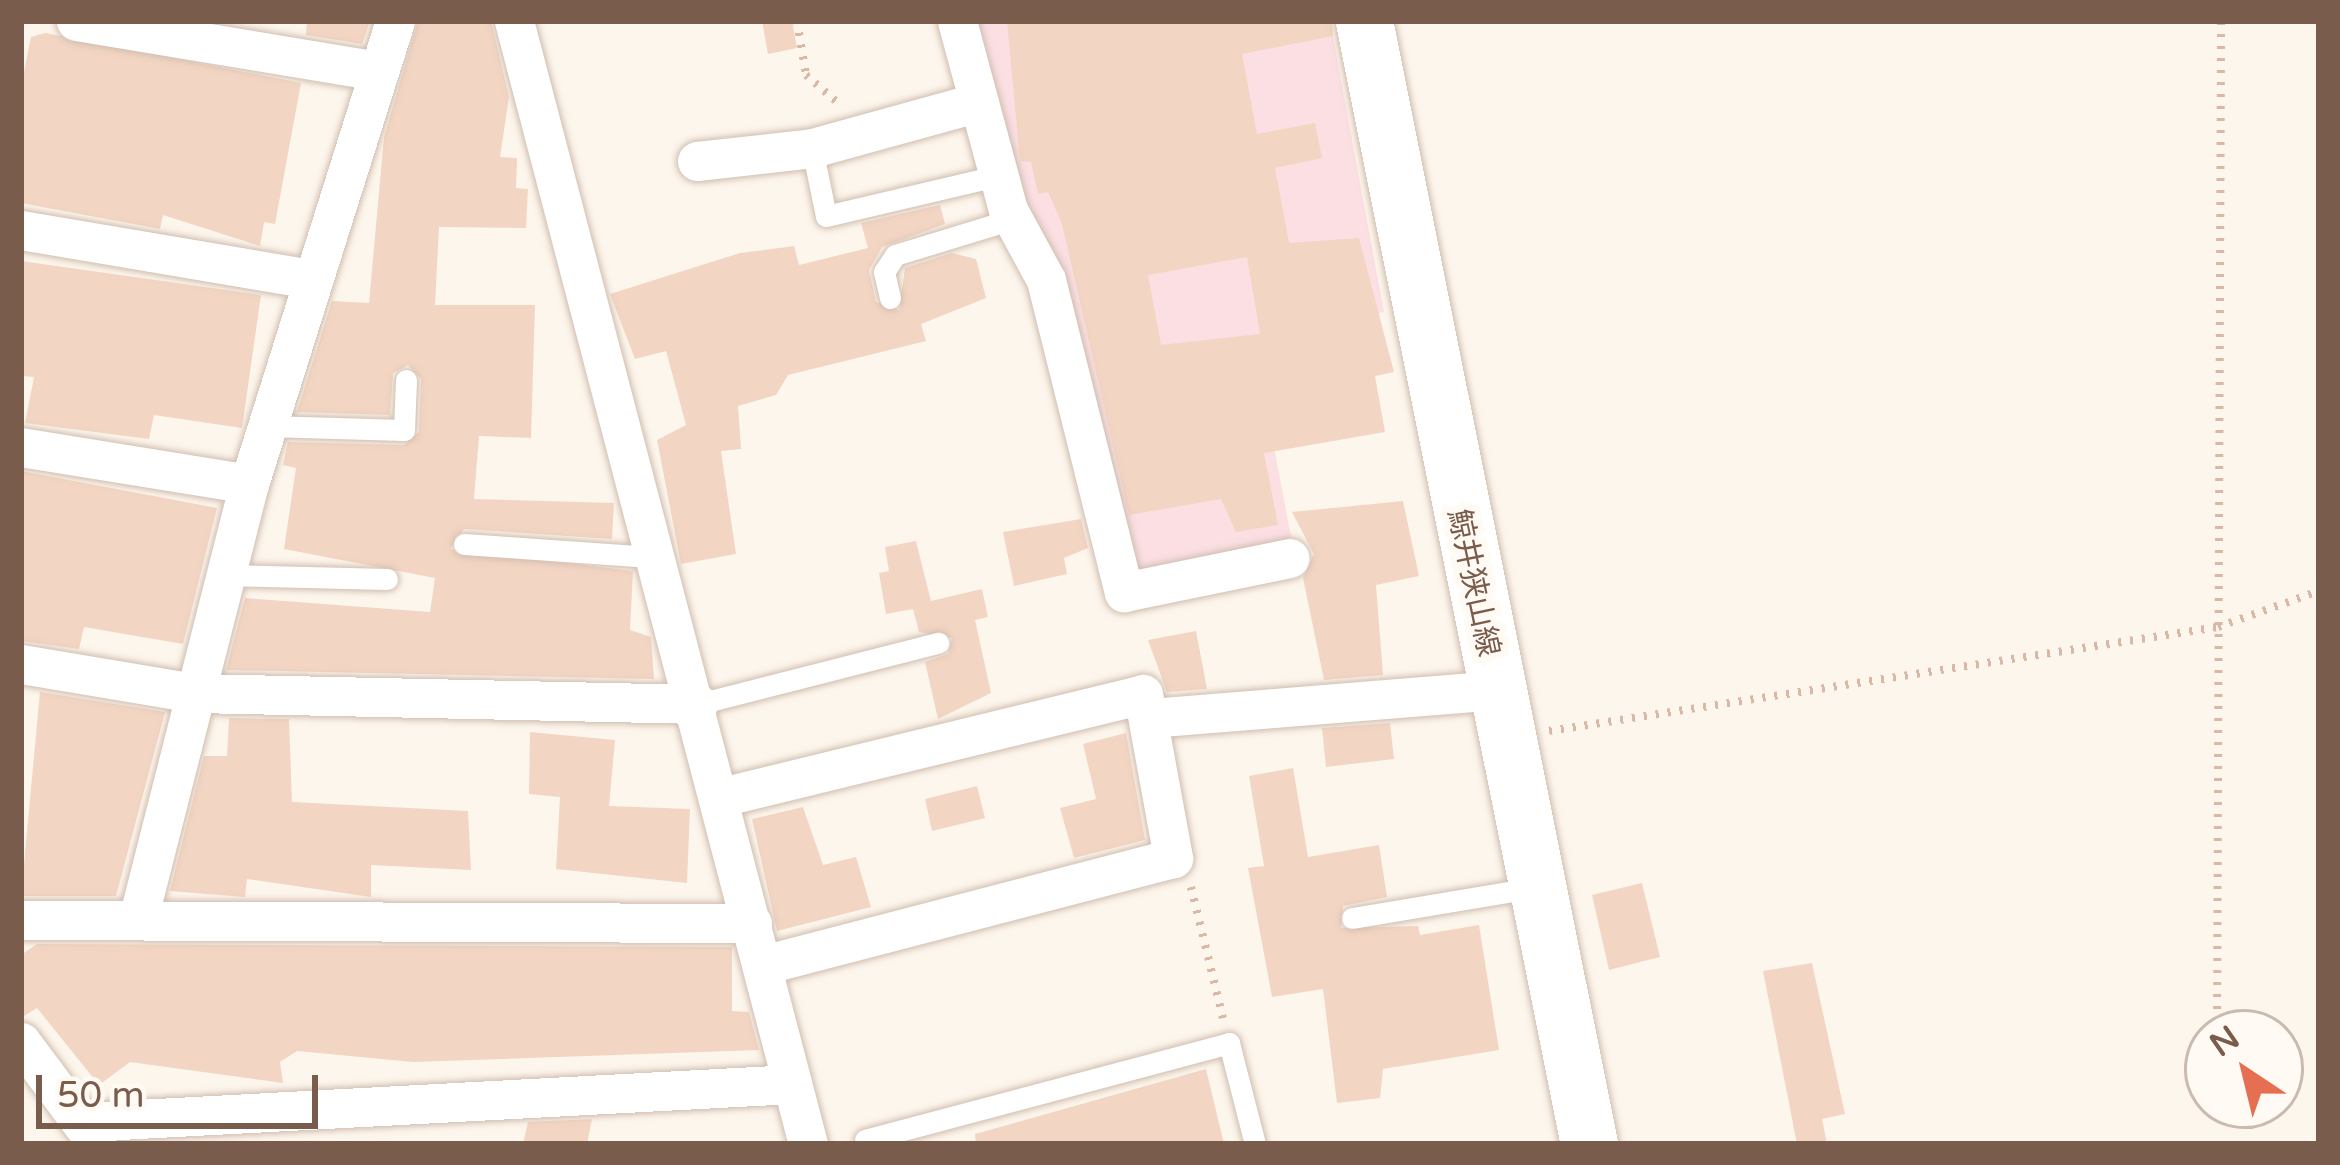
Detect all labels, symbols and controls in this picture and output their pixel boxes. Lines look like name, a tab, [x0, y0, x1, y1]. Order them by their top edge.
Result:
street label: 鯨井狭山線	[1440, 506, 1506, 660]
north arrow	[2184, 1009, 2304, 1129]
text: N	[2203, 1018, 2247, 1065]
scale bar	[42, 1051, 324, 1125]
text: 50 m	[57, 1074, 145, 1117]

